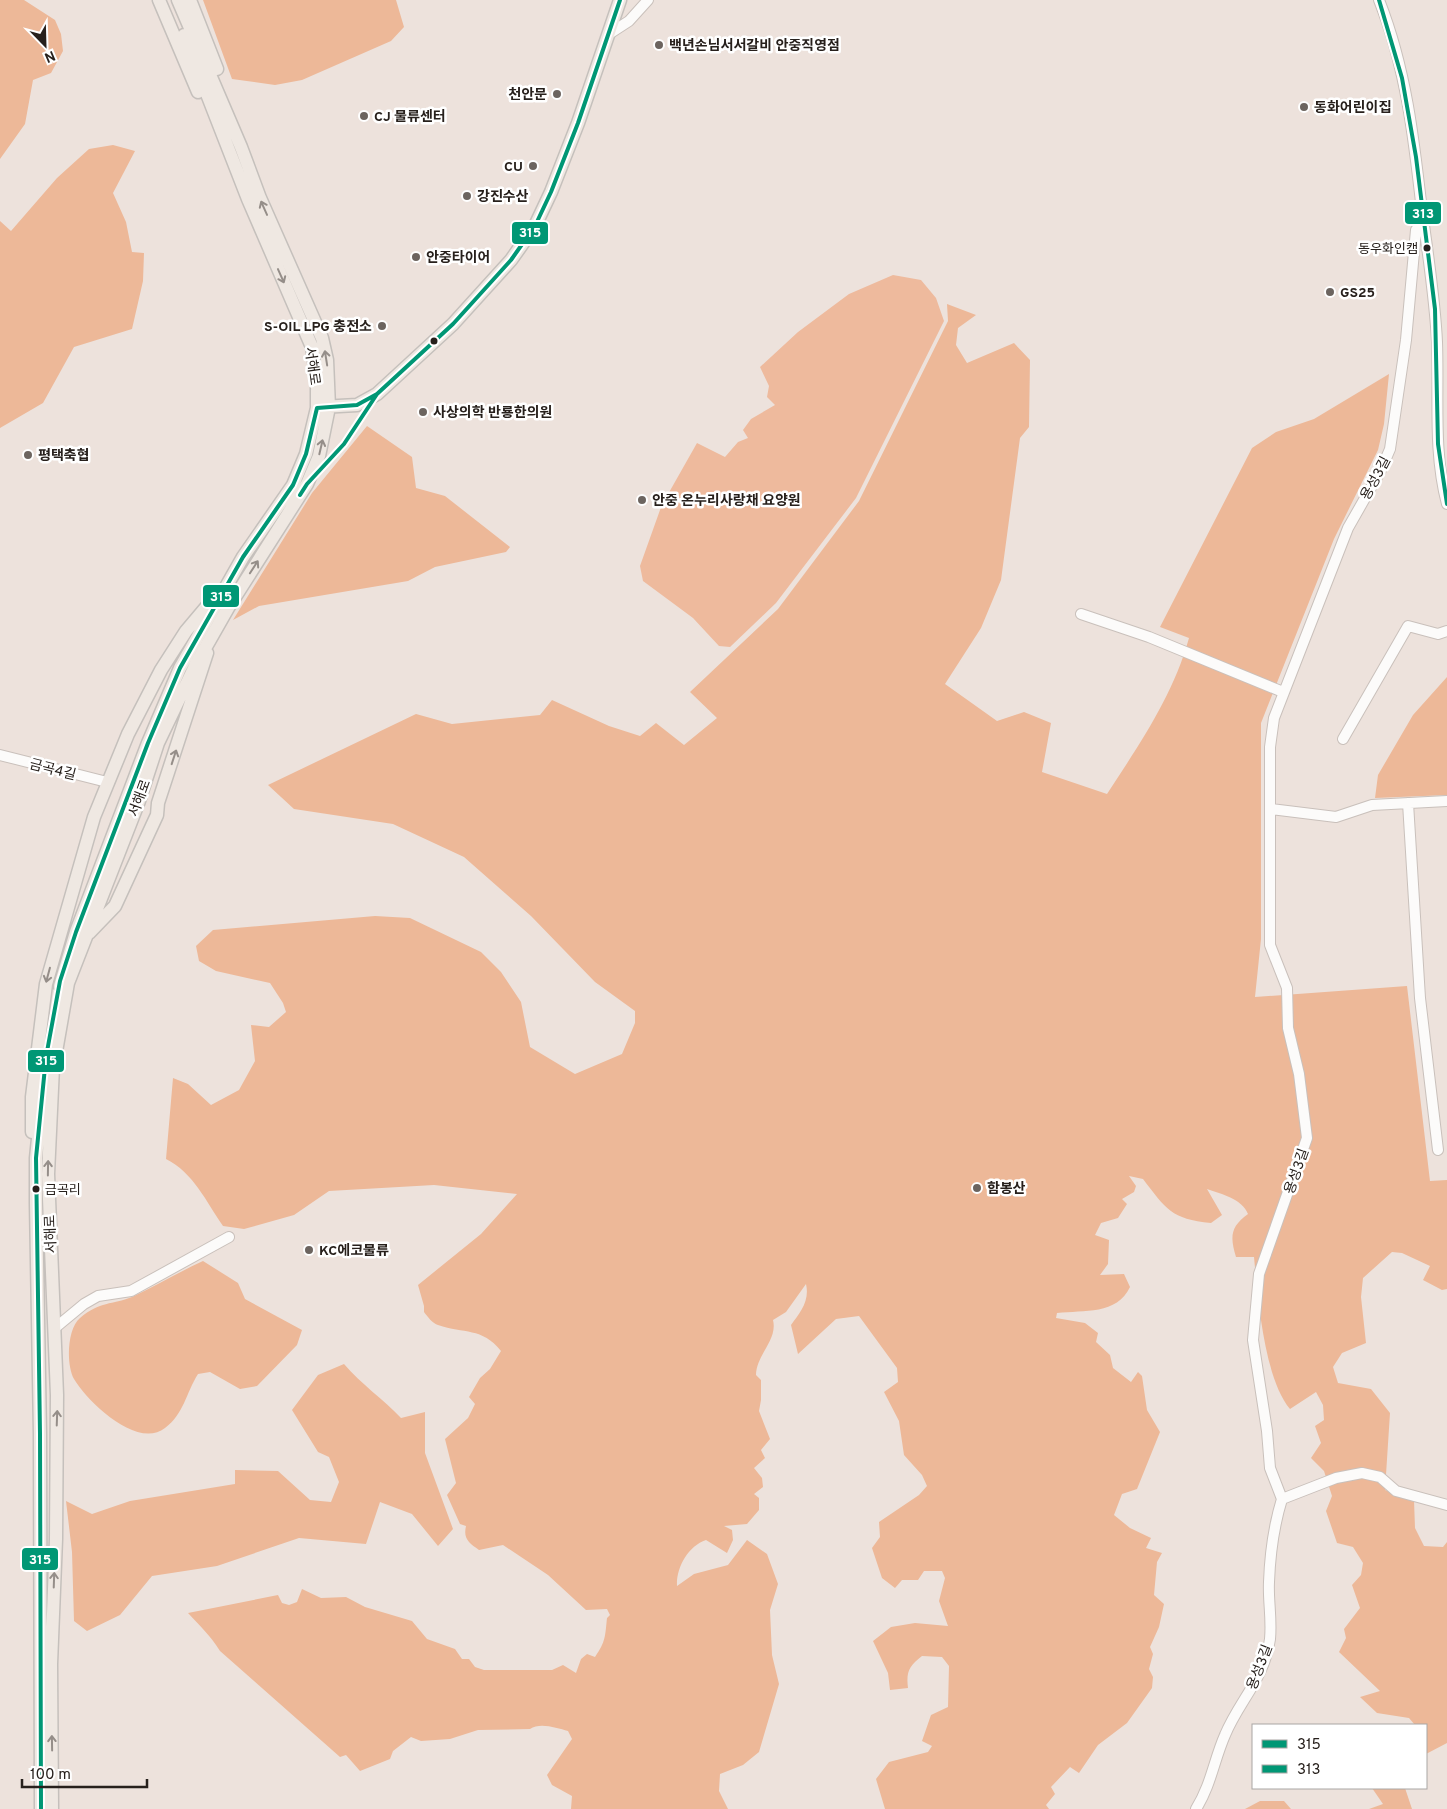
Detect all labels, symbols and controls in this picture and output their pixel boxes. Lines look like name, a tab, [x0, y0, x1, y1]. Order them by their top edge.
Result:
north arrow	[20, 20, 70, 70]
place label: 백년손님서서갈비 안중직영점	[669, 38, 840, 55]
marker: 백년손님서서갈비 안중직영점	[653, 39, 665, 51]
text: N	[42, 46, 57, 65]
place label: 천안문	[508, 86, 547, 104]
marker: 천안문	[551, 88, 563, 100]
place label: 동화어린이집	[1314, 100, 1391, 117]
marker: 동화어린이집	[1298, 101, 1310, 113]
place label: CJ 물류센터	[374, 109, 446, 126]
marker: CJ 물류센터	[358, 110, 370, 122]
place label: CU	[504, 159, 523, 176]
marker: CU	[527, 160, 539, 172]
place label: 강진수산	[477, 189, 529, 206]
marker: 강진수산	[461, 190, 473, 202]
one-way arrow	[259, 201, 269, 216]
line badge: 313	[1404, 201, 1442, 225]
text: 313	[1412, 206, 1434, 223]
line badge: 315	[511, 221, 549, 245]
text: 315	[519, 225, 541, 242]
place label: 동우화인캠	[1358, 242, 1418, 258]
marker: 동우화인캠	[1422, 243, 1432, 253]
place label: 안중타이어	[426, 250, 490, 267]
marker: 안중타이어	[410, 251, 422, 263]
one-way arrow	[277, 268, 287, 283]
place label: GS25	[1340, 285, 1375, 302]
marker: GS25	[1324, 286, 1336, 298]
place label: S-OIL LPG 충전소	[264, 319, 372, 336]
marker: S-OIL LPG 충전소	[376, 320, 388, 332]
unlabelled marker	[429, 336, 439, 346]
street label: 서해로	[300, 346, 323, 387]
one-way arrow	[321, 351, 331, 367]
place label: 사상의학 반룡한의원	[433, 404, 552, 422]
marker: 사상의학 반룡한의원	[417, 406, 429, 418]
one-way arrow	[317, 439, 326, 455]
place label: 평택축협	[38, 448, 90, 465]
marker: 평택축협	[22, 449, 34, 461]
street label: 용성3길	[1358, 454, 1395, 503]
place label: 안중 온누리사랑채 요양원	[652, 493, 801, 510]
marker: 안중 온누리사랑채 요양원	[636, 494, 648, 506]
one-way arrow	[250, 561, 260, 575]
line badge: 315	[202, 584, 240, 608]
text: 315	[210, 589, 232, 606]
one-way arrow	[169, 749, 179, 765]
street label: 금곡4길	[28, 756, 78, 784]
street label: 서해로	[126, 777, 155, 820]
one-way arrow	[43, 967, 53, 983]
line badge: 315	[27, 1049, 65, 1073]
text: 315	[35, 1053, 57, 1070]
street label: 용성3길	[1282, 1146, 1313, 1197]
one-way arrow	[43, 1160, 53, 1176]
place label: 함봉산	[987, 1180, 1026, 1198]
marker: 함봉산	[971, 1182, 983, 1194]
place label: 금곡리	[45, 1183, 81, 1199]
marker: 금곡리	[31, 1184, 41, 1194]
street label: 서해로	[42, 1214, 61, 1254]
place label: KC에코물류	[319, 1243, 389, 1260]
marker: KC에코물류	[303, 1244, 315, 1256]
one-way arrow	[52, 1410, 61, 1426]
line badge: 315	[21, 1547, 59, 1571]
text: 315	[29, 1552, 51, 1569]
one-way arrow	[49, 1573, 59, 1589]
street label: 용성3길	[1244, 1643, 1277, 1693]
legend	[1252, 1724, 1427, 1789]
one-way arrow	[47, 1735, 57, 1752]
text: 315	[1297, 1736, 1321, 1755]
scale bar	[22, 1756, 148, 1788]
text: 313	[1297, 1761, 1321, 1780]
text: 100 m	[30, 1766, 71, 1785]

